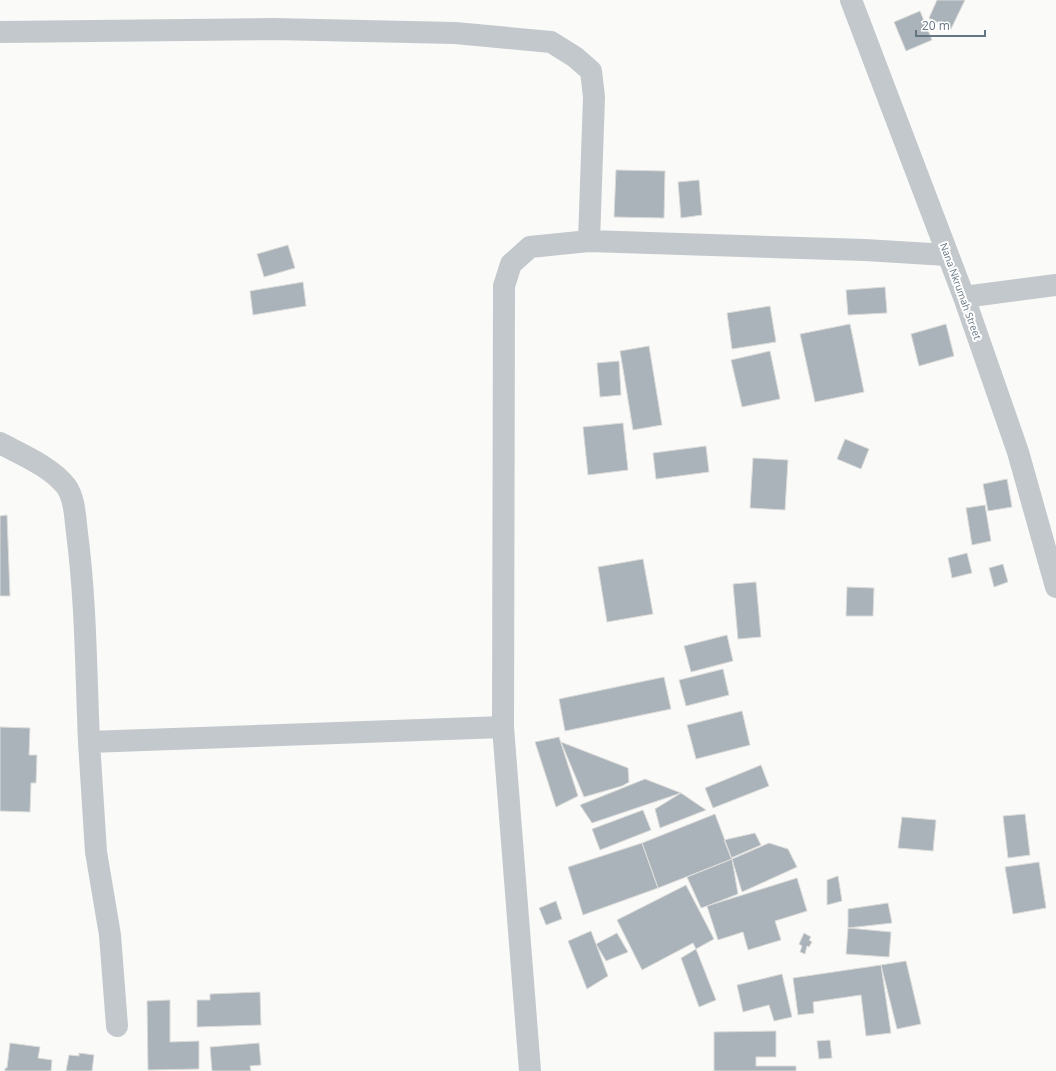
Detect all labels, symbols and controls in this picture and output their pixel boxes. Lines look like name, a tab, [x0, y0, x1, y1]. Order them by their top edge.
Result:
scale bar	[916, 12, 985, 38]
text: 20 m	[922, 17, 950, 34]
street label: Nana Nkrumah Street	[937, 241, 985, 342]

